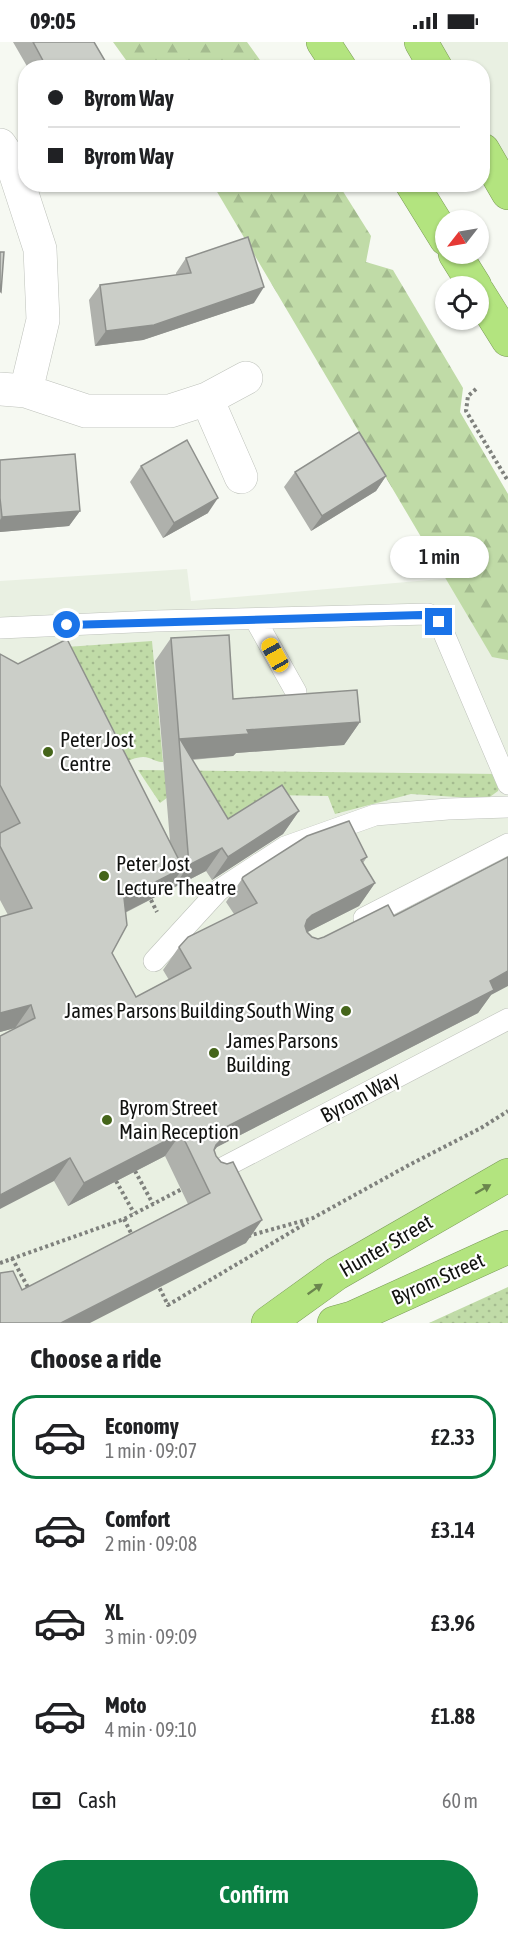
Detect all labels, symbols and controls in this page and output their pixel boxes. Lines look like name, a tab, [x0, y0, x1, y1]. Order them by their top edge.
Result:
text: 09:05	[30, 8, 76, 34]
text: Byrom Way	[84, 85, 174, 111]
text: Byrom Way	[84, 143, 174, 169]
north arrow	[435, 210, 489, 264]
map controls	[435, 210, 489, 330]
button: locate	[435, 276, 489, 330]
callout: 1 min	[390, 535, 488, 577]
text: 1 min	[419, 545, 460, 568]
route end	[425, 608, 452, 635]
route start	[53, 611, 80, 638]
car	[258, 635, 292, 675]
place label: Peter Jost Centre	[60, 727, 134, 775]
marker: Peter Jost Centre	[41, 745, 55, 759]
place label: Peter Jost Lecture Theatre	[116, 851, 236, 899]
marker: Peter Jost Lecture Theatre	[97, 869, 111, 883]
place label: James Parsons Building South Wing	[65, 998, 334, 1022]
marker: James Parsons Building South Wing	[339, 1004, 353, 1018]
place label: James Parsons Building	[226, 1028, 338, 1076]
marker: James Parsons Building	[207, 1046, 221, 1060]
street label: Byrom Way	[316, 1065, 403, 1127]
place label: Byrom Street Main Reception	[119, 1095, 239, 1143]
marker: Byrom Street Main Reception	[100, 1113, 114, 1127]
one-way arrow	[475, 1184, 491, 1195]
street label: Hunter Street	[335, 1209, 436, 1281]
street label: Byrom Street	[388, 1247, 488, 1309]
one-way arrow	[307, 1283, 323, 1295]
text: Choose a ride	[30, 1343, 162, 1374]
icon: car	[33, 1410, 87, 1464]
text: Economy	[105, 1413, 179, 1439]
text: £2.33	[431, 1424, 475, 1450]
text: 1 min · 09:07	[105, 1439, 197, 1462]
icon: car	[33, 1503, 87, 1557]
text: Comfort	[105, 1506, 170, 1532]
text: £3.14	[431, 1517, 475, 1543]
text: 2 min · 09:08	[105, 1532, 197, 1555]
icon: car	[33, 1596, 87, 1650]
text: XL	[105, 1599, 123, 1625]
text: £3.96	[431, 1610, 475, 1636]
text: 3 min · 09:09	[105, 1625, 197, 1648]
icon: car	[33, 1689, 87, 1743]
text: Moto	[105, 1692, 147, 1718]
text: £1.88	[431, 1703, 475, 1729]
text: 4 min · 09:10	[105, 1718, 197, 1741]
icon: cash	[30, 1784, 63, 1817]
text: Cash	[78, 1787, 117, 1813]
text: 60 m	[442, 1789, 478, 1812]
button: Confirm	[30, 1860, 478, 1929]

